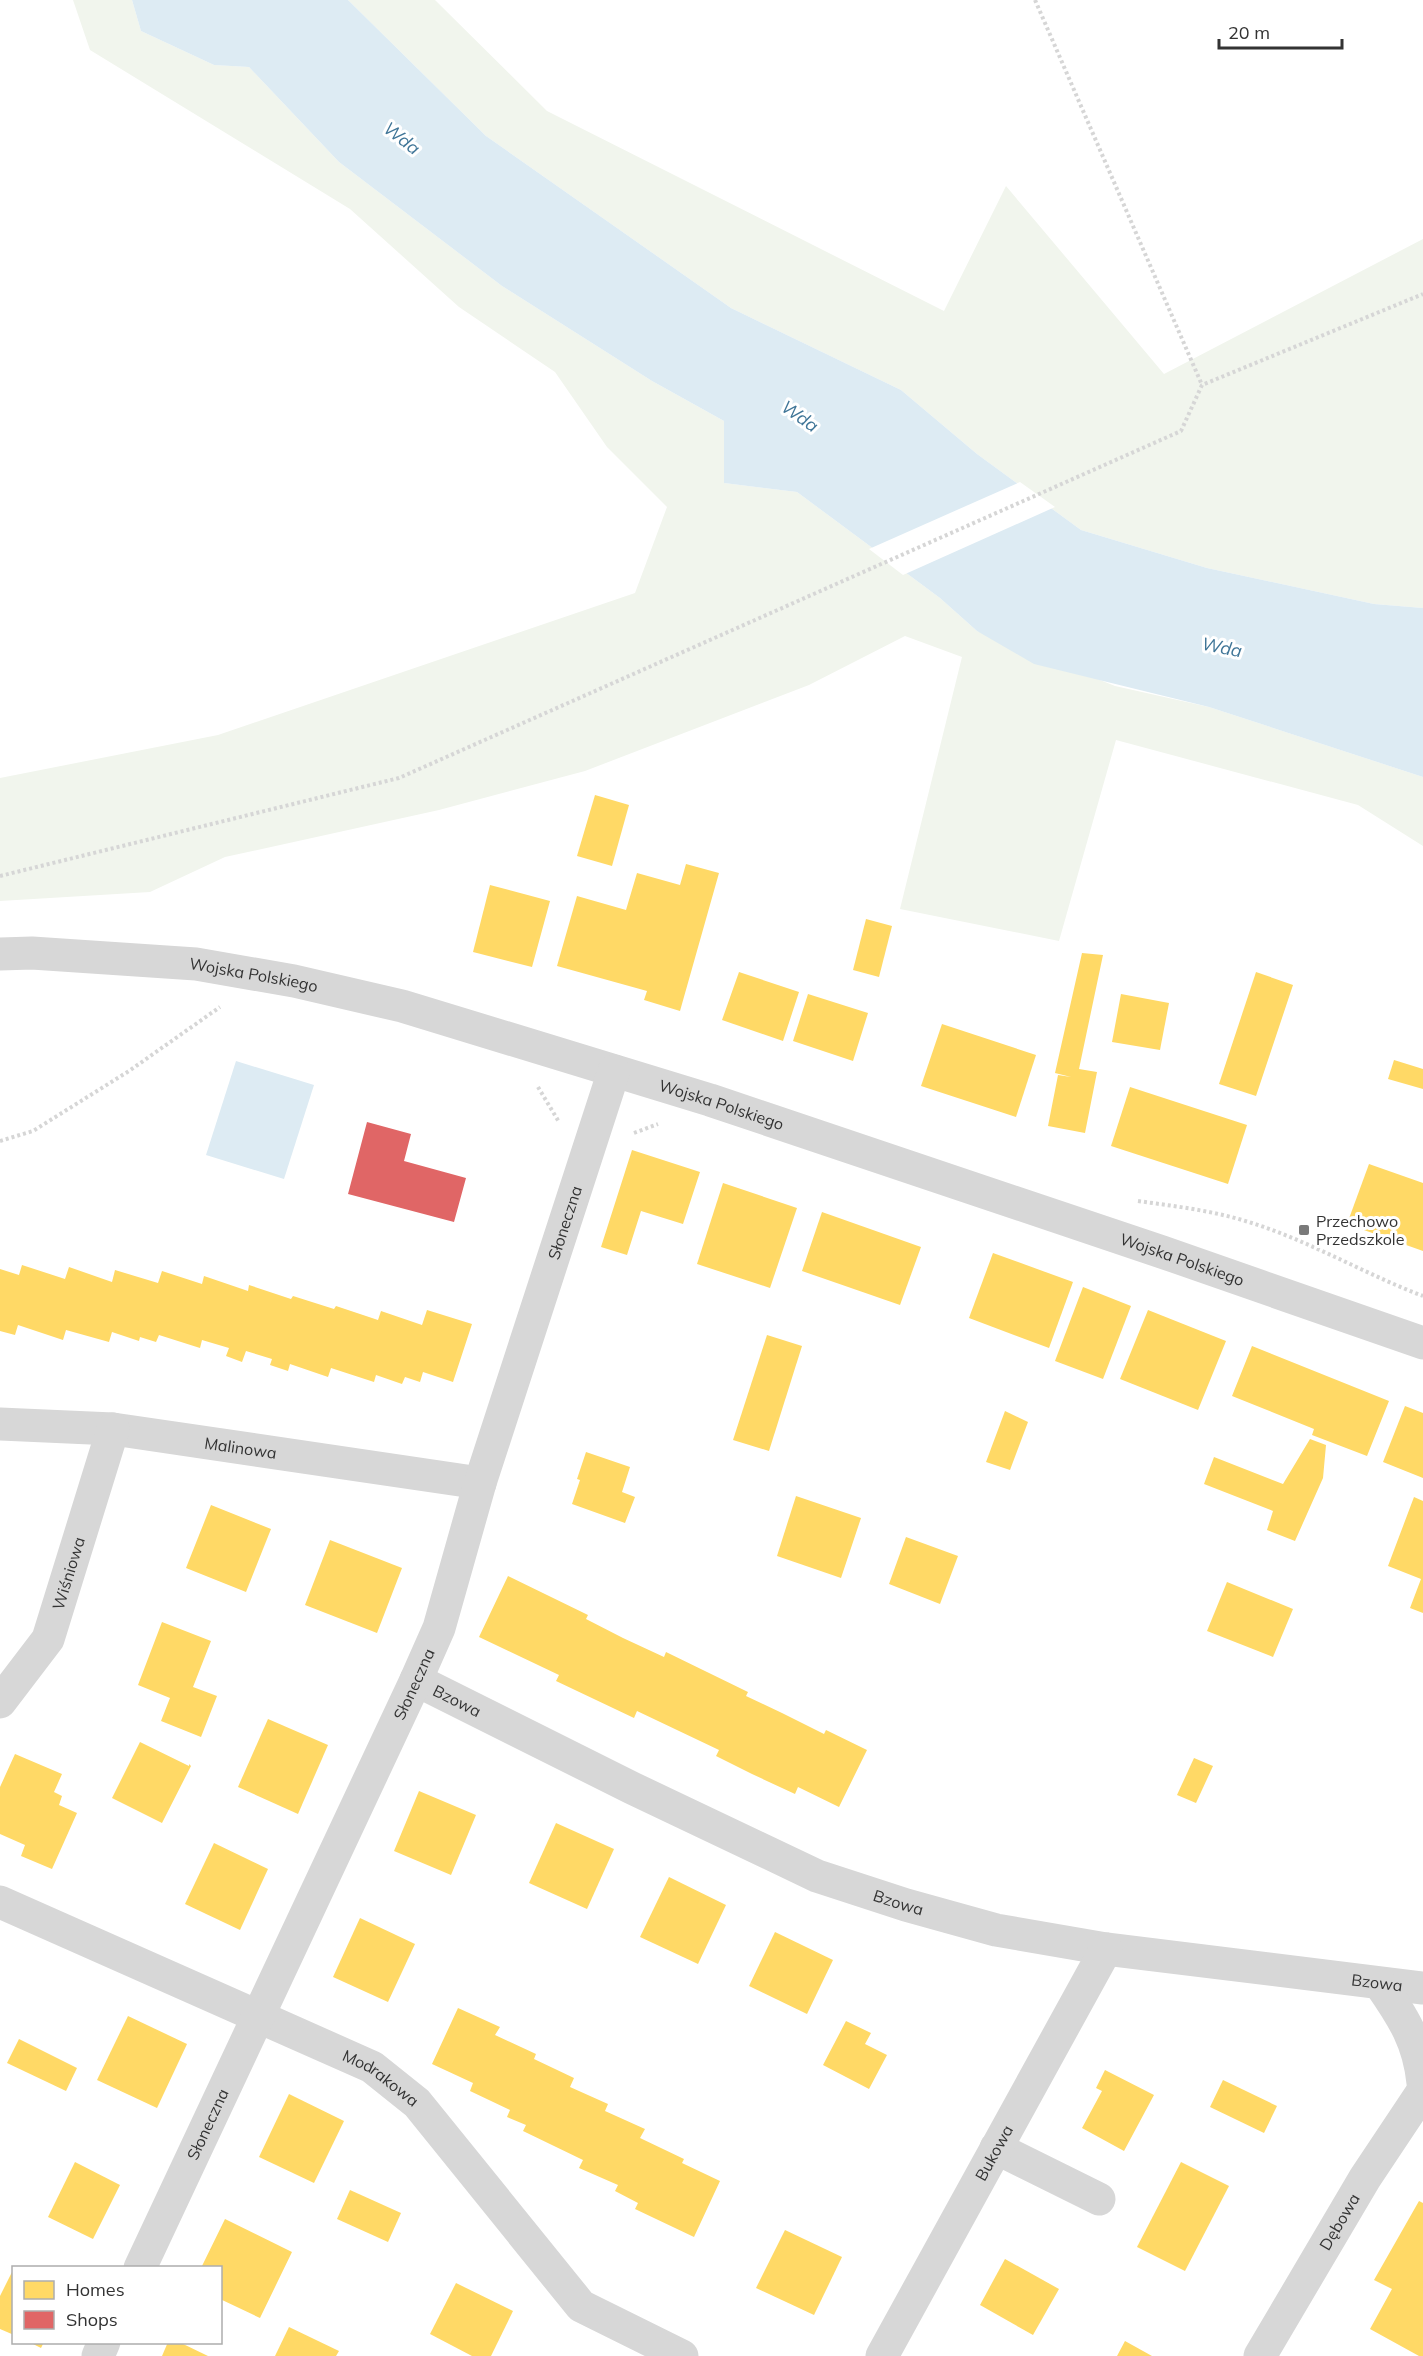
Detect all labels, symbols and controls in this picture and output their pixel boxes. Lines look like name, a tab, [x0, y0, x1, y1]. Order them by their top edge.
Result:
scale bar	[1219, 12, 1342, 50]
text: 20 m	[1228, 21, 1270, 44]
water label: Wda	[379, 116, 425, 160]
water label: Wda	[777, 395, 823, 437]
water label: Wda	[1200, 632, 1244, 662]
street label: Wojska Polskiego	[188, 953, 320, 996]
street label: Wojska Polskiego	[657, 1075, 787, 1134]
street label: Słoneczna	[543, 1183, 586, 1262]
place label: Przechowo Przedszkole	[1316, 1211, 1404, 1249]
marker: Przechowo Przedszkole	[1297, 1223, 1311, 1237]
street label: Wojska Polskiego	[1117, 1229, 1247, 1290]
street label: Malinowa	[203, 1433, 278, 1463]
street label: Wiśniowa	[48, 1534, 89, 1612]
street label: Słoneczna	[389, 1645, 439, 1723]
street label: Bzowa	[430, 1680, 485, 1721]
street label: Bzowa	[871, 1885, 926, 1919]
street label: Bzowa	[1350, 1969, 1404, 1995]
street label: Modrakowa	[340, 2045, 423, 2111]
street label: Słoneczna	[182, 2085, 233, 2163]
street label: Bukowa	[971, 2121, 1017, 2184]
street label: Dębowa	[1315, 2190, 1364, 2254]
legend	[12, 2266, 222, 2344]
text: Homes	[66, 2278, 125, 2301]
text: Shops	[66, 2308, 118, 2331]

